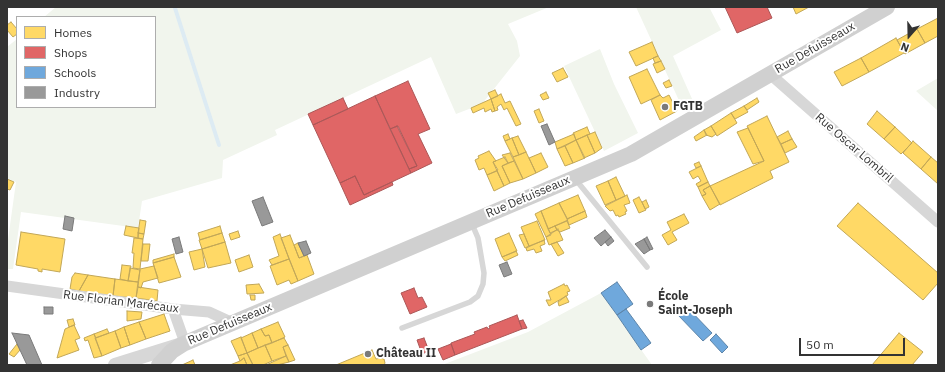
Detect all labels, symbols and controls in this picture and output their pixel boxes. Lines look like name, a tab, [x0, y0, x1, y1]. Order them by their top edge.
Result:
legend	[16, 16, 156, 108]
north arrow	[889, 16, 929, 56]
street label: Rue Defuisseaux	[773, 19, 857, 77]
text: Homes	[54, 25, 92, 40]
text: N	[899, 39, 911, 55]
text: Shops	[54, 45, 87, 60]
text: Schools	[54, 65, 96, 80]
text: Industry	[54, 85, 100, 100]
place label: FGTB	[673, 100, 703, 114]
marker: FGTB	[660, 102, 670, 112]
street label: Rue Oscar Lombril	[812, 110, 896, 186]
street label: Rue Defuisseaux	[484, 173, 572, 221]
street label: Rue Florian Marécaux	[62, 288, 180, 316]
place label: École Saint-Joseph	[658, 290, 733, 318]
marker: École Saint-Joseph	[645, 299, 655, 309]
street label: Rue Defuisseaux	[186, 300, 274, 348]
scale bar	[801, 330, 907, 356]
text: 50 m	[806, 337, 834, 352]
place label: Château II	[376, 347, 436, 361]
marker: Château II	[363, 349, 373, 359]

